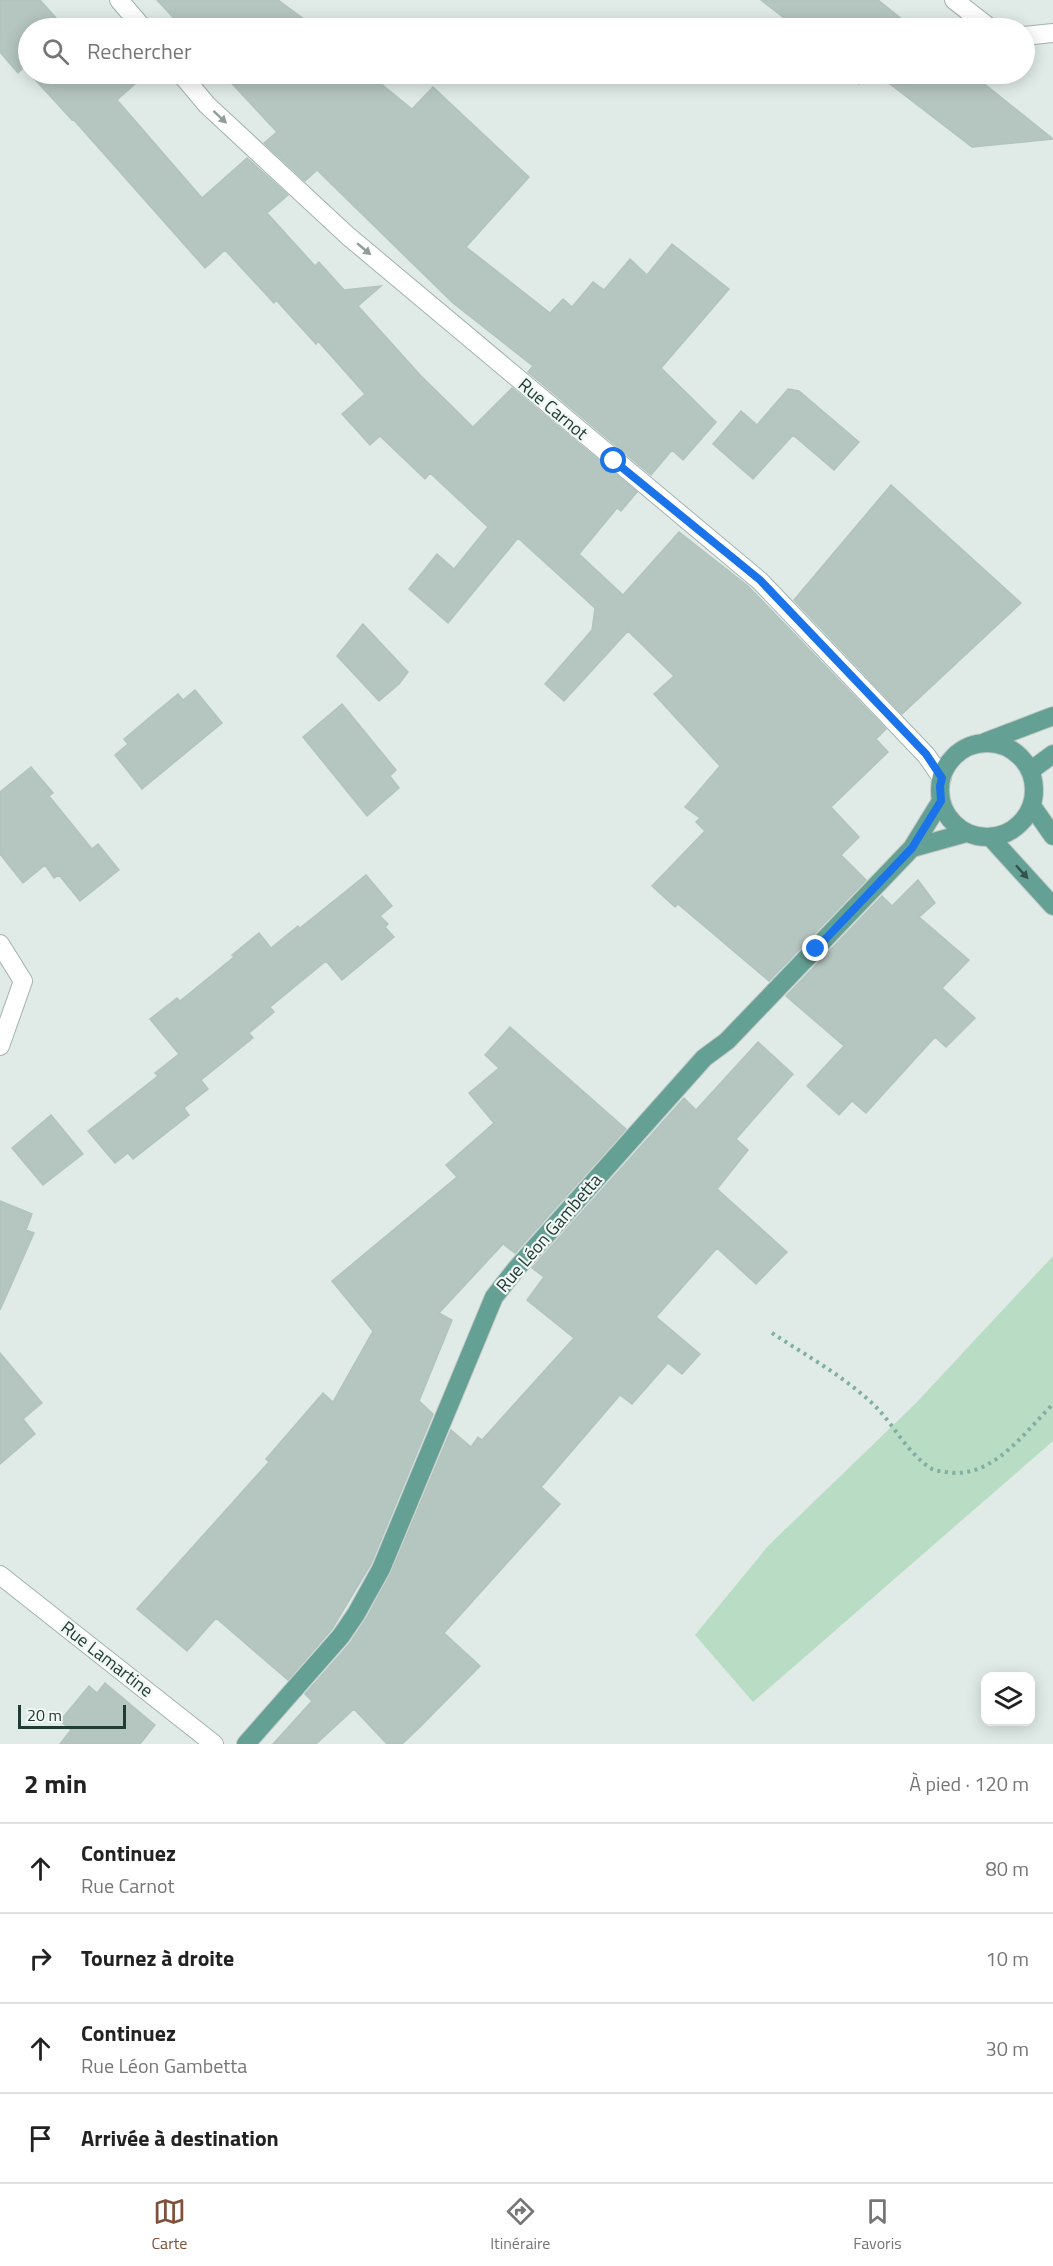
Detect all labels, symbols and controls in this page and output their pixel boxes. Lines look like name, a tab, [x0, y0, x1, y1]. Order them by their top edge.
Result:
search box	[18, 18, 1035, 84]
text: Rechercher	[87, 34, 192, 68]
icon: search	[39, 35, 72, 68]
one-way arrow	[213, 110, 228, 124]
one-way arrow	[356, 242, 371, 255]
street label: Rue Carnot	[512, 371, 595, 446]
route start	[600, 447, 626, 473]
one-way arrow	[1015, 864, 1028, 879]
route end	[802, 935, 828, 961]
street label: Rue Léon Gambetta	[489, 1167, 608, 1298]
street label: Rue Lamartine	[55, 1614, 159, 1703]
map controls	[981, 1672, 1035, 1726]
button: layers	[981, 1672, 1035, 1726]
scale bar	[18, 1702, 126, 1730]
text: 20 m	[27, 1703, 62, 1727]
text: 2 min	[24, 1764, 87, 1803]
text: À pied · 120 m	[909, 1768, 1029, 1799]
text: Continuez	[81, 1836, 176, 1870]
icon: ahead	[24, 1852, 57, 1885]
text: 80 m	[985, 1853, 1029, 1884]
text: Rue Carnot	[81, 1870, 174, 1901]
text: Tournez à droite	[81, 1941, 234, 1975]
icon: right	[24, 1942, 57, 1975]
text: 10 m	[985, 1943, 1029, 1974]
text: Continuez	[81, 2016, 176, 2050]
icon: ahead	[24, 2032, 57, 2065]
text: 30 m	[985, 2033, 1029, 2064]
text: Rue Léon Gambetta	[81, 2050, 247, 2081]
text: Arrivée à destination	[81, 2121, 279, 2155]
icon: arrive	[24, 2122, 57, 2155]
tab: Carte	[151, 2195, 187, 2255]
tab: Itinéraire	[490, 2195, 550, 2255]
tab: Favoris	[853, 2195, 902, 2255]

